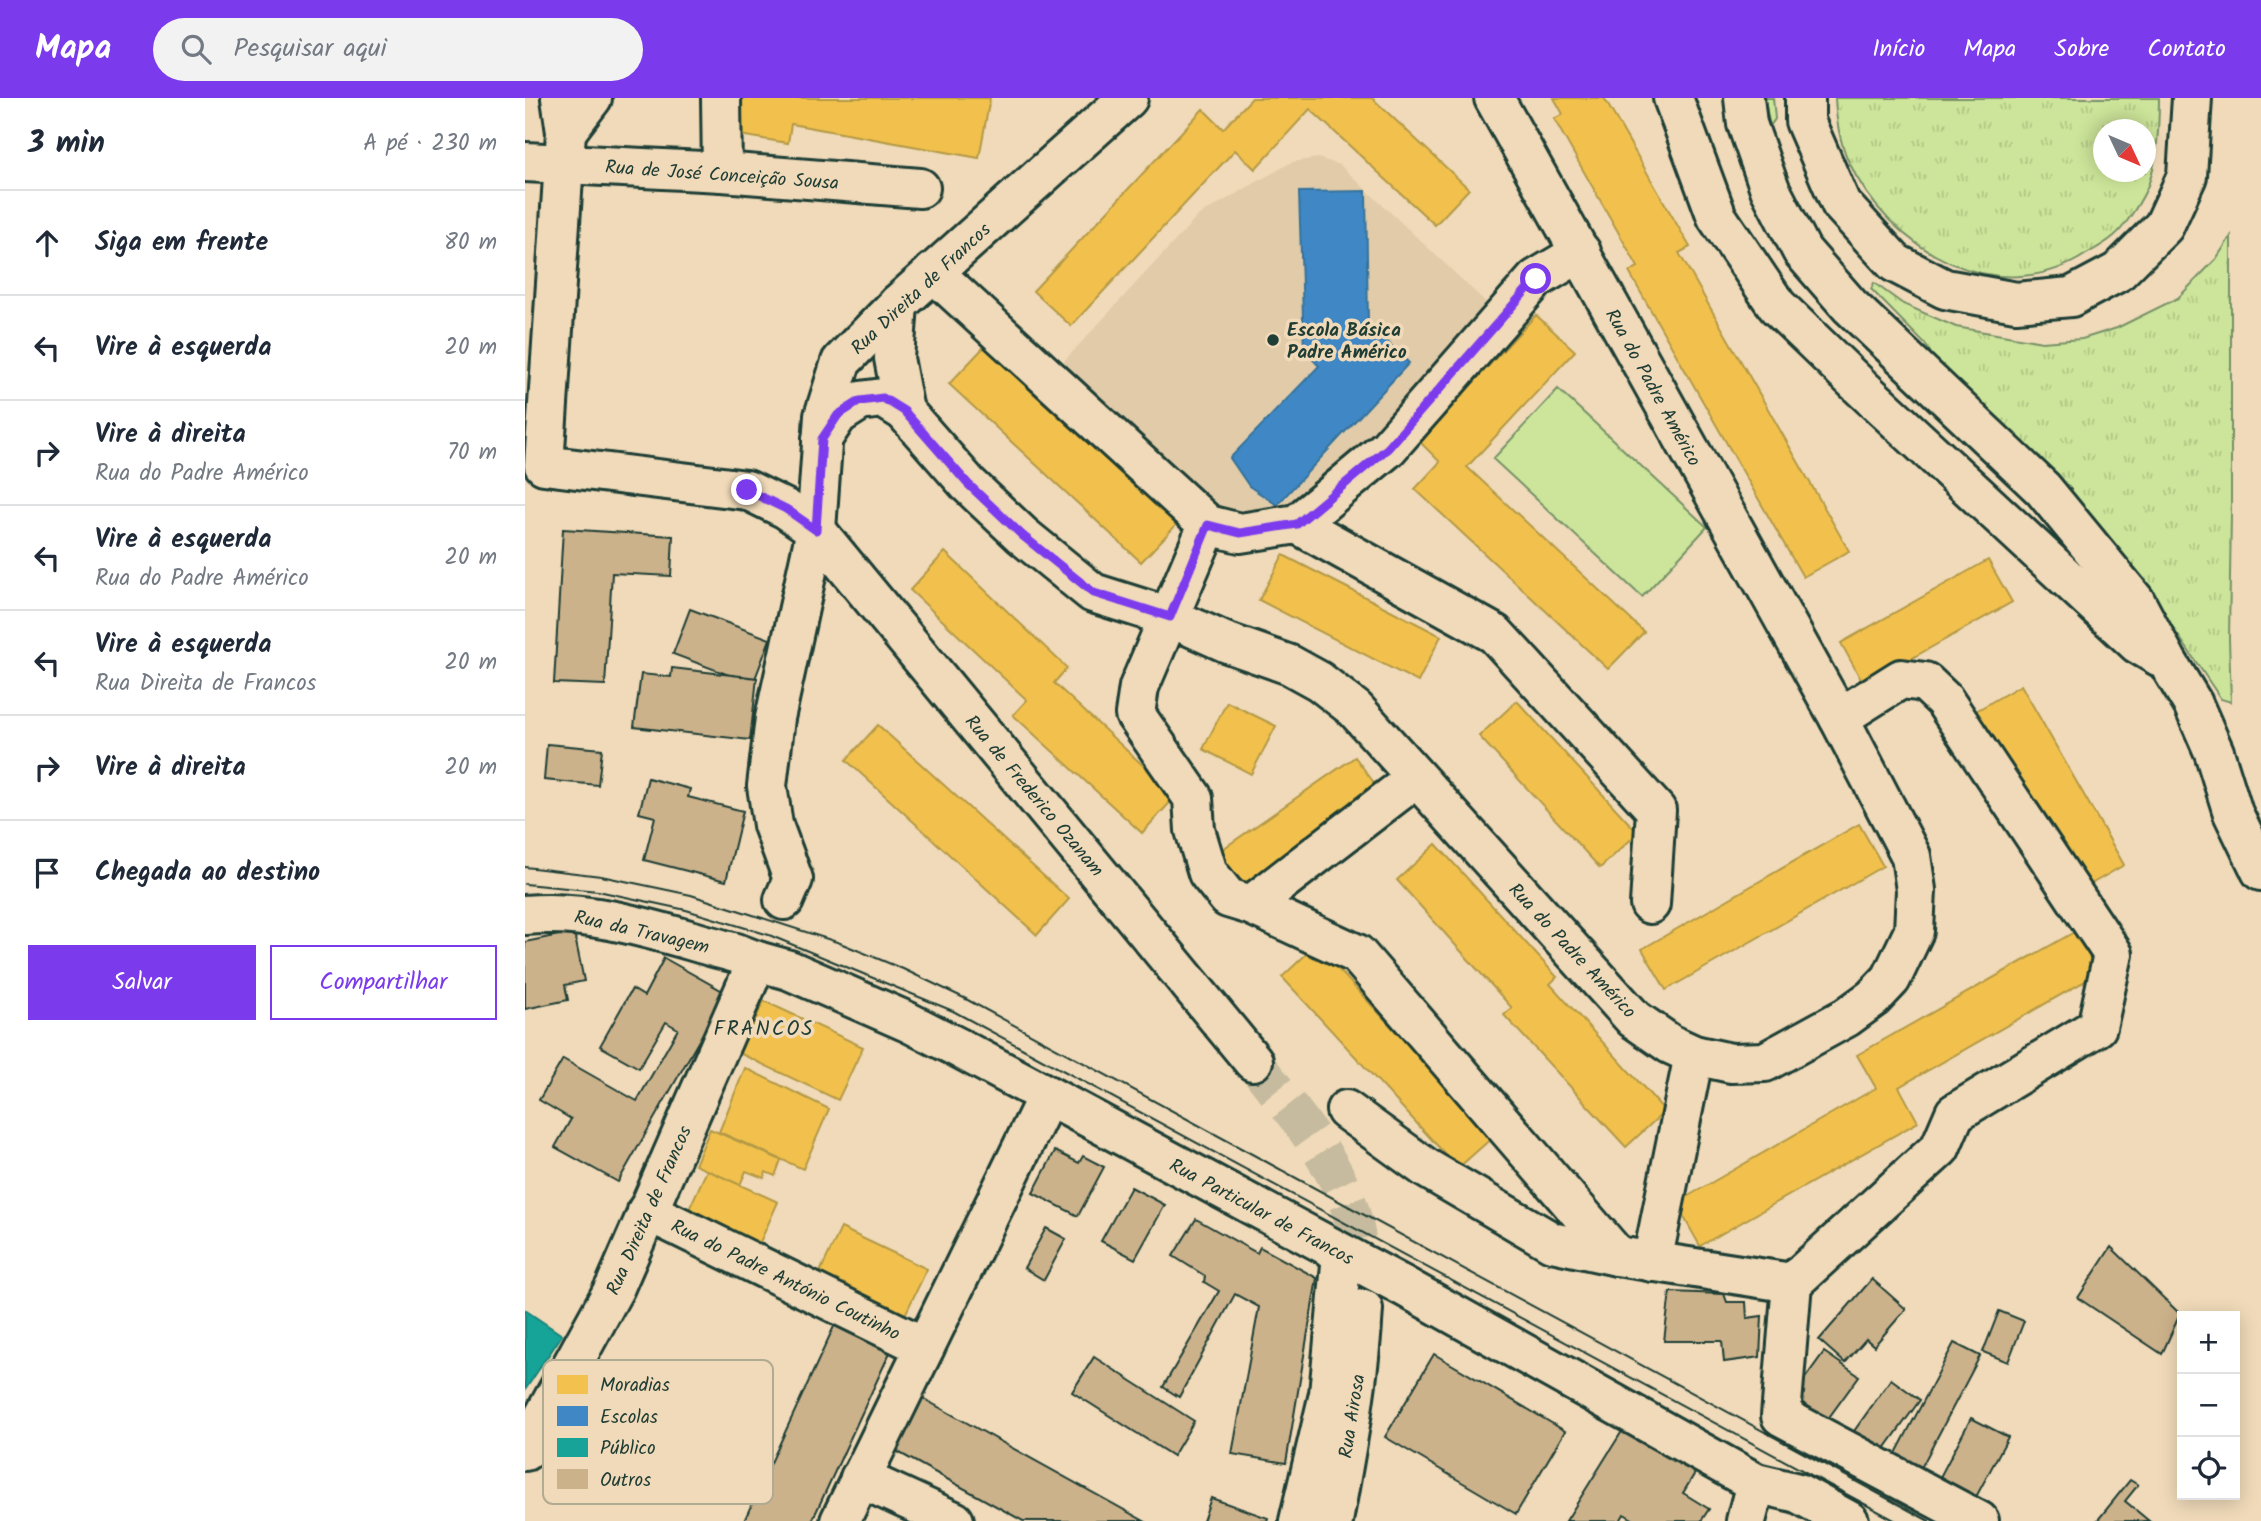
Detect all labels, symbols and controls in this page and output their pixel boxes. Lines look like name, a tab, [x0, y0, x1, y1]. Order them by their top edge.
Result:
search box	[153, 18, 643, 81]
text: Mapa	[35, 23, 111, 76]
text: Pesquisar aqui	[233, 28, 387, 70]
icon: search	[177, 30, 215, 68]
text: Início	[1872, 30, 1925, 69]
text: Mapa	[1963, 30, 2016, 69]
text: Sobre	[2054, 30, 2109, 69]
text: Contato	[2147, 30, 2226, 69]
north arrow	[2093, 119, 2156, 182]
text: 3 min	[28, 120, 105, 168]
text: A pé · 230 m	[363, 126, 497, 162]
street label: Rua de José Conceição Sousa	[604, 153, 840, 199]
street label: Rua Direita de Francos	[844, 216, 998, 363]
text: Siga em frente	[95, 222, 268, 264]
icon: ahead	[28, 224, 66, 262]
text: 80 m	[444, 225, 497, 261]
route start	[1520, 263, 1551, 294]
street label: Rua do Padre Américo	[1596, 304, 1708, 472]
place label: Escola Básica Padre Américo	[1287, 316, 1407, 368]
text: Vire à esquerda	[95, 327, 272, 369]
icon: left	[28, 329, 66, 367]
text: 20 m	[445, 330, 497, 366]
marker: Escola Básica Padre Américo	[1265, 332, 1281, 348]
text: Vire à direita	[95, 414, 246, 456]
icon: right	[28, 434, 66, 472]
text: 70 m	[447, 435, 497, 471]
text: Rua do Padre Américo	[95, 456, 309, 492]
route end	[731, 474, 762, 505]
text: Vire à esquerda	[95, 519, 272, 561]
icon: left	[28, 539, 66, 577]
text: 20 m	[445, 540, 497, 576]
text: Rua do Padre Américo	[95, 561, 309, 597]
text: Vire à esquerda	[95, 624, 272, 666]
icon: left	[28, 644, 66, 682]
text: 20 m	[445, 645, 497, 681]
text: Rua Direita de Francos	[95, 666, 316, 702]
street label: Rua de Frederico Ozanam	[956, 709, 1110, 884]
text: Vire à direita	[95, 747, 246, 789]
icon: right	[28, 749, 66, 787]
text: 20 m	[445, 750, 497, 786]
text: Chegada ao destino	[95, 852, 320, 894]
icon: arrive	[28, 854, 66, 892]
street label: Rua do Padre Américo	[1500, 877, 1643, 1026]
street label: Rua da Travagem	[571, 903, 712, 963]
button: Salvar	[28, 945, 256, 1020]
button: Compartilhar	[270, 945, 497, 1020]
district label: FRANCOS	[714, 1013, 814, 1046]
street label: Rua Direita de Francos	[599, 1121, 701, 1300]
street label: Rua Particular de Francos	[1163, 1151, 1359, 1274]
street label: Rua do Padre António Coutinho	[665, 1212, 905, 1350]
map controls	[2177, 1311, 2240, 1500]
button: +	[2177, 1311, 2240, 1374]
legend	[543, 1360, 773, 1504]
text: Moradias	[600, 1371, 670, 1401]
street label: Rua Airosa	[1332, 1372, 1374, 1461]
button: −	[2177, 1374, 2240, 1437]
text: Escolas	[600, 1403, 658, 1433]
text: Público	[600, 1434, 656, 1464]
button: locate	[2177, 1437, 2240, 1500]
text: Outros	[600, 1466, 651, 1496]

